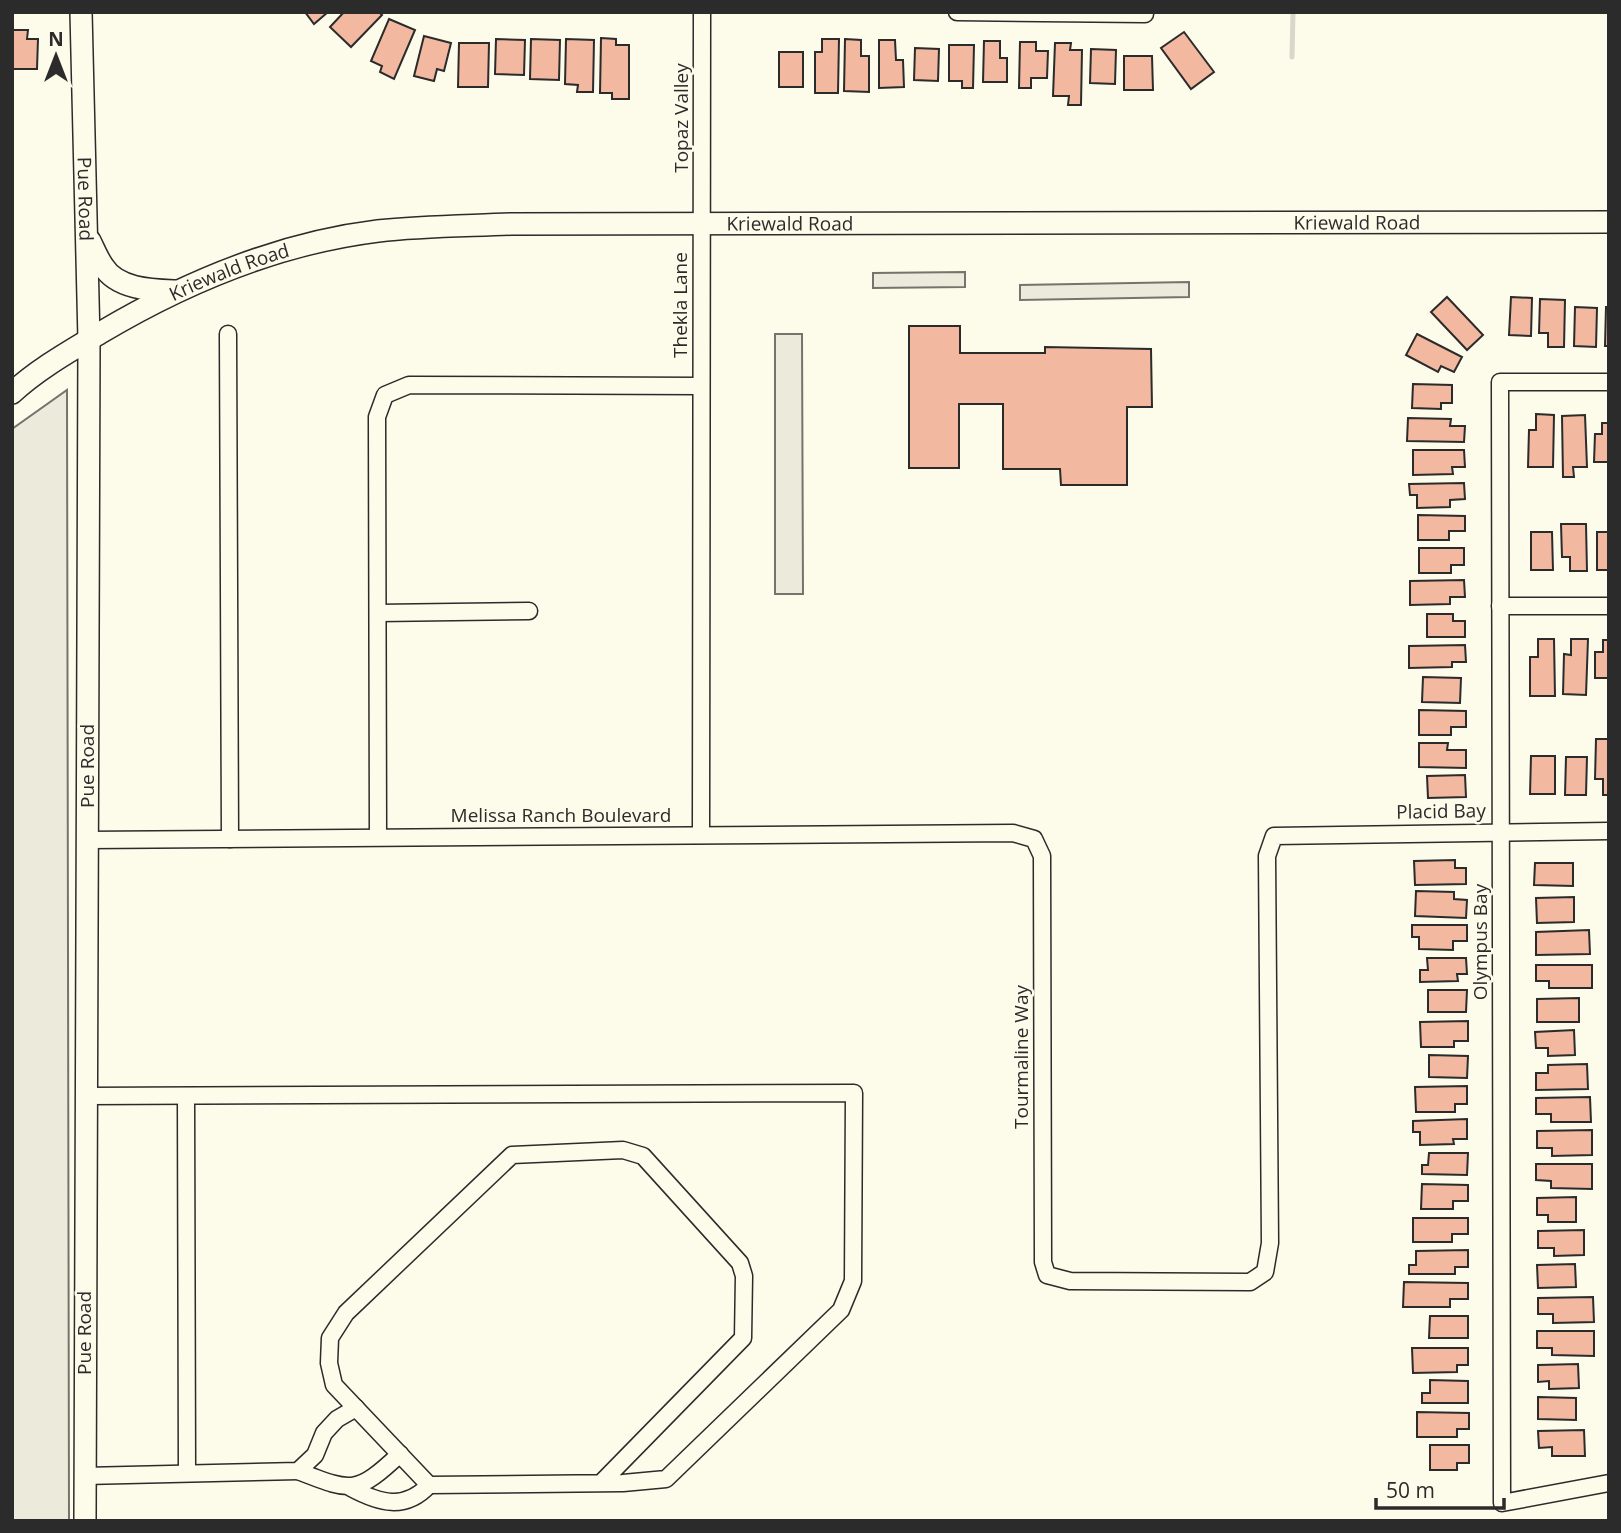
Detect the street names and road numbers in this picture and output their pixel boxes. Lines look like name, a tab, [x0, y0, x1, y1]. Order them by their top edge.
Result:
street label: Topaz Valley	[668, 63, 694, 173]
street label: Pue Road	[72, 157, 100, 241]
street label: Kriewald Road	[1293, 209, 1420, 236]
street label: Kriewald Road	[726, 210, 853, 237]
street label: Kriewald Road	[165, 237, 292, 307]
street label: Thekla Lane	[667, 252, 693, 358]
street label: Pue Road	[74, 724, 100, 808]
street label: Placid Bay	[1396, 797, 1486, 825]
street label: Melissa Ranch Boulevard	[451, 802, 671, 828]
street label: Olympus Bay	[1467, 883, 1493, 1000]
street label: Tourmaline Way	[1008, 985, 1034, 1129]
street label: Pue Road	[71, 1291, 97, 1375]

